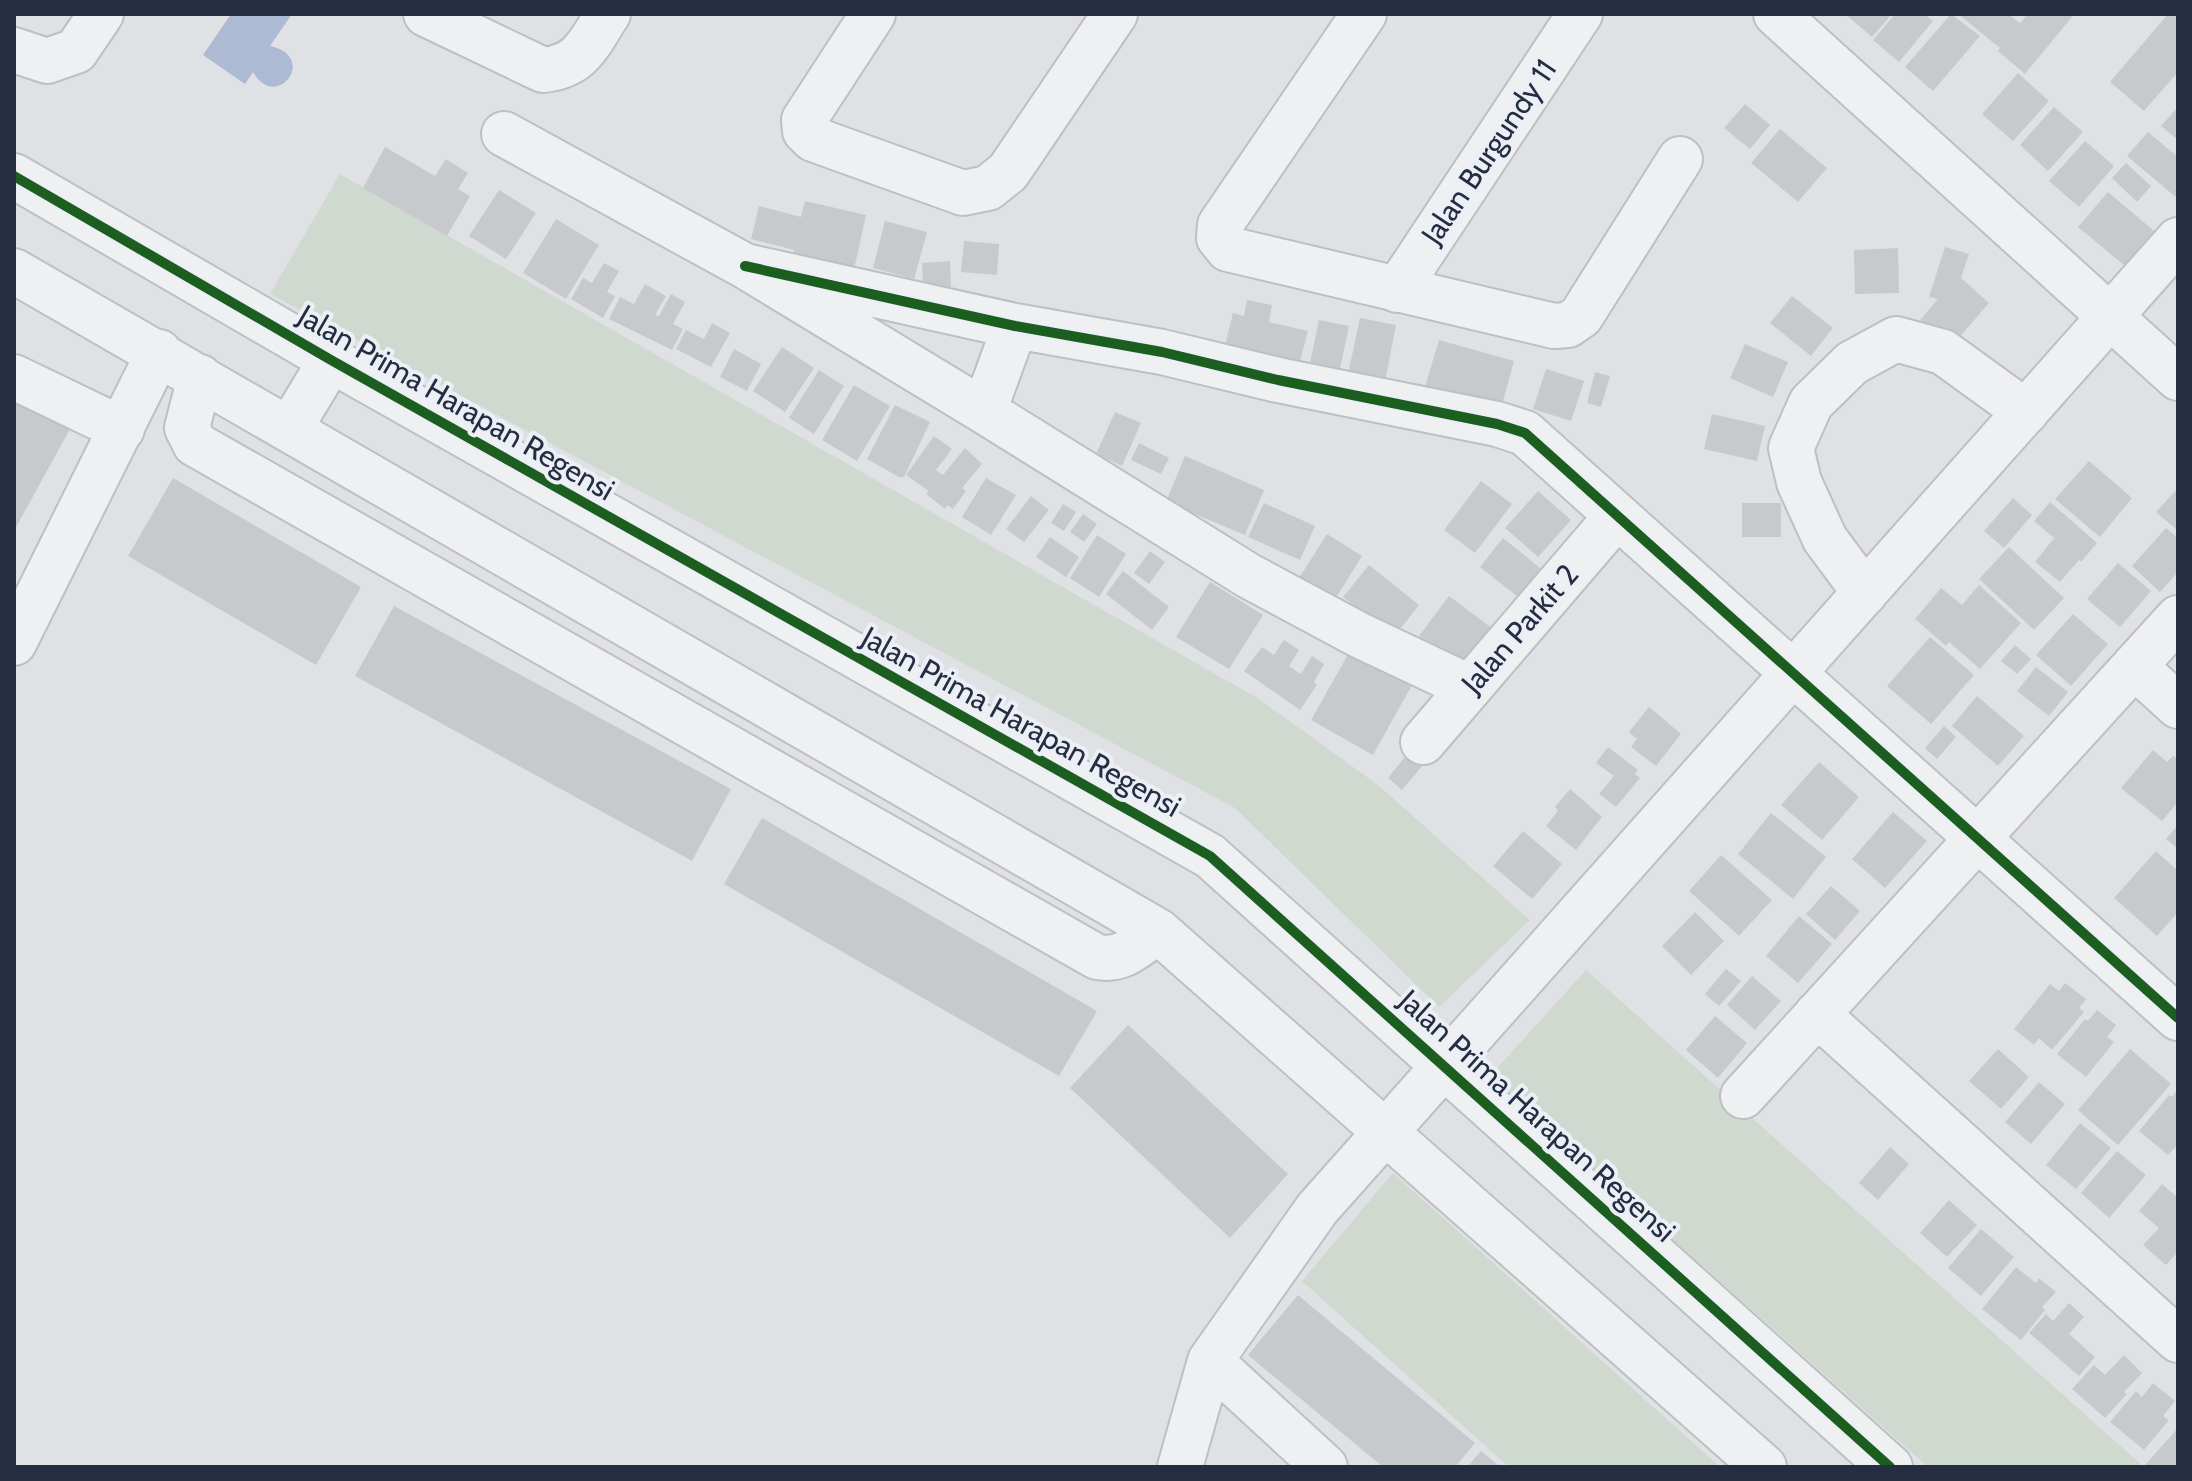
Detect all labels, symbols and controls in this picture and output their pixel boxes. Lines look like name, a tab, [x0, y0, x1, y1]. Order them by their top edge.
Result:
street label: Jalan Burgundy 11	[1413, 52, 1564, 252]
street label: Jalan Prima Harapan Regensi	[291, 296, 621, 508]
street label: Jalan Parkit 2	[1453, 556, 1586, 702]
street label: Jalan Prima Harapan Regensi	[854, 618, 1187, 825]
street label: Jalan Prima Harapan Regensi	[1391, 981, 1683, 1250]

